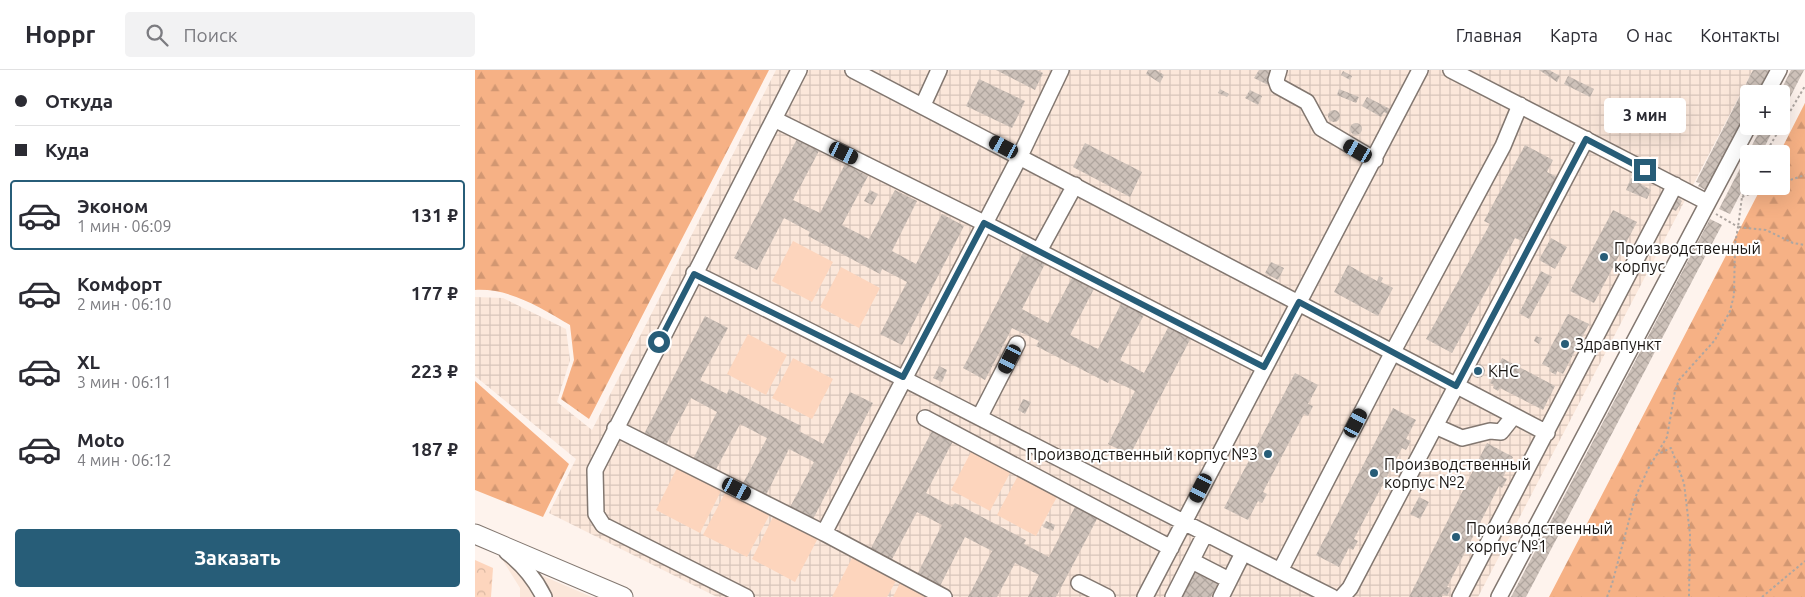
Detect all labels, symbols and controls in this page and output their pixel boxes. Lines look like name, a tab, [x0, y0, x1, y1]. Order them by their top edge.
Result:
search box	[125, 12, 475, 57]
text: Hoppr	[25, 21, 95, 48]
icon: search	[143, 21, 171, 49]
text: Поиск	[183, 24, 238, 46]
text: Главная	[1456, 25, 1522, 45]
text: Карта	[1550, 25, 1598, 45]
text: О нас	[1626, 25, 1672, 45]
text: Контакты	[1700, 25, 1780, 45]
map controls	[1740, 85, 1790, 195]
button: +	[1740, 85, 1790, 135]
text: Откуда	[45, 90, 113, 112]
callout: 3 мин	[1604, 98, 1686, 132]
text: 3 мин	[1623, 106, 1667, 124]
car	[987, 133, 1020, 161]
car	[1341, 137, 1374, 165]
text: Куда	[45, 139, 89, 161]
car	[827, 140, 860, 166]
button: −	[1740, 145, 1790, 195]
route end	[1634, 159, 1656, 181]
icon: car	[17, 193, 62, 238]
text: Эконом	[77, 195, 148, 217]
text: 131 ₽	[411, 204, 458, 226]
text: 1 мин · 06:09	[77, 217, 171, 235]
place label: Производственный корпус	[1614, 239, 1761, 275]
marker: Производственный корпус	[1598, 251, 1610, 263]
icon: car	[17, 271, 62, 316]
text: Комфорт	[77, 273, 162, 295]
text: 177 ₽	[411, 282, 458, 304]
text: 2 мин · 06:10	[77, 295, 171, 313]
route start	[648, 331, 670, 353]
place label: Здравпункт	[1575, 335, 1661, 353]
marker: Здравпункт	[1559, 338, 1571, 350]
car	[996, 342, 1023, 376]
icon: car	[17, 349, 62, 394]
text: XL	[77, 351, 100, 373]
text: 223 ₽	[411, 360, 458, 382]
place label: КНС	[1488, 362, 1519, 380]
marker: КНС	[1472, 365, 1484, 377]
text: 3 мин · 06:11	[77, 373, 171, 391]
car	[1342, 406, 1369, 440]
icon: car	[17, 427, 62, 472]
text: Moto	[77, 429, 125, 451]
text: 187 ₽	[411, 438, 458, 460]
place label: Производственный корпус №3	[1026, 445, 1258, 463]
marker: Производственный корпус №3	[1262, 448, 1274, 460]
text: 4 мин · 06:12	[77, 451, 171, 469]
place label: Производственный корпус №2	[1384, 455, 1531, 491]
marker: Производственный корпус №2	[1368, 467, 1380, 479]
car	[1187, 471, 1214, 505]
car	[720, 476, 753, 502]
place label: Производственный корпус №1	[1466, 519, 1613, 555]
button: Заказать	[15, 529, 460, 587]
marker: Производственный корпус №1	[1450, 531, 1462, 543]

